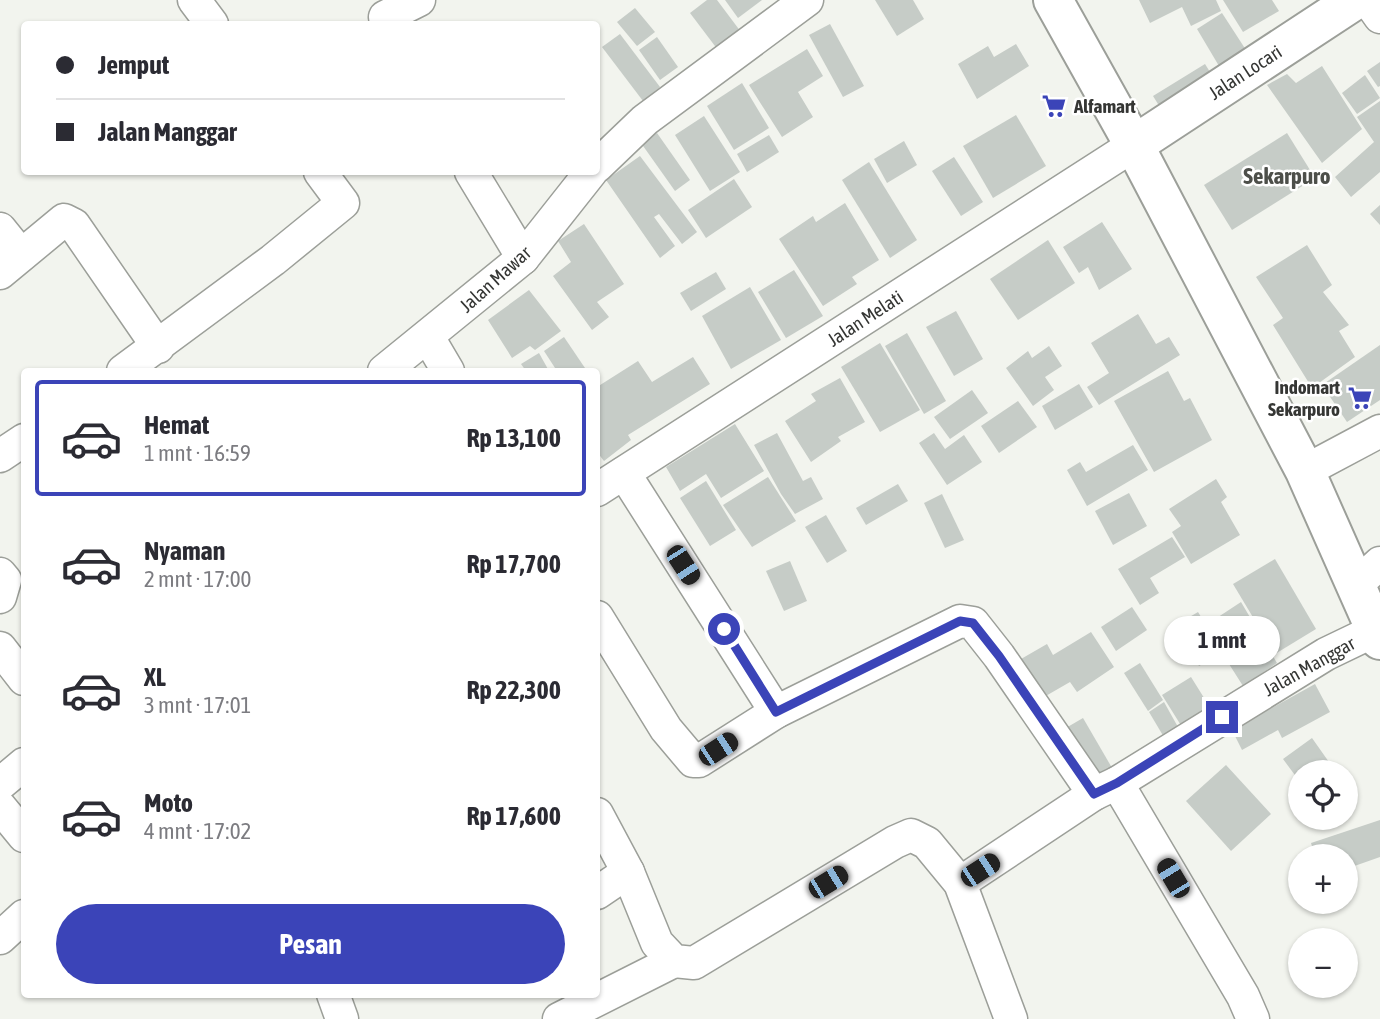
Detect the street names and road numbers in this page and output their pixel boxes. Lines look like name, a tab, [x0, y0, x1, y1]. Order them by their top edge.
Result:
street label: Jalan Locari	[1204, 40, 1286, 104]
street label: Jalan Mawar	[455, 241, 535, 317]
street label: Jalan Melati	[823, 285, 907, 351]
street label: Jalan Manggar	[1259, 632, 1359, 700]

